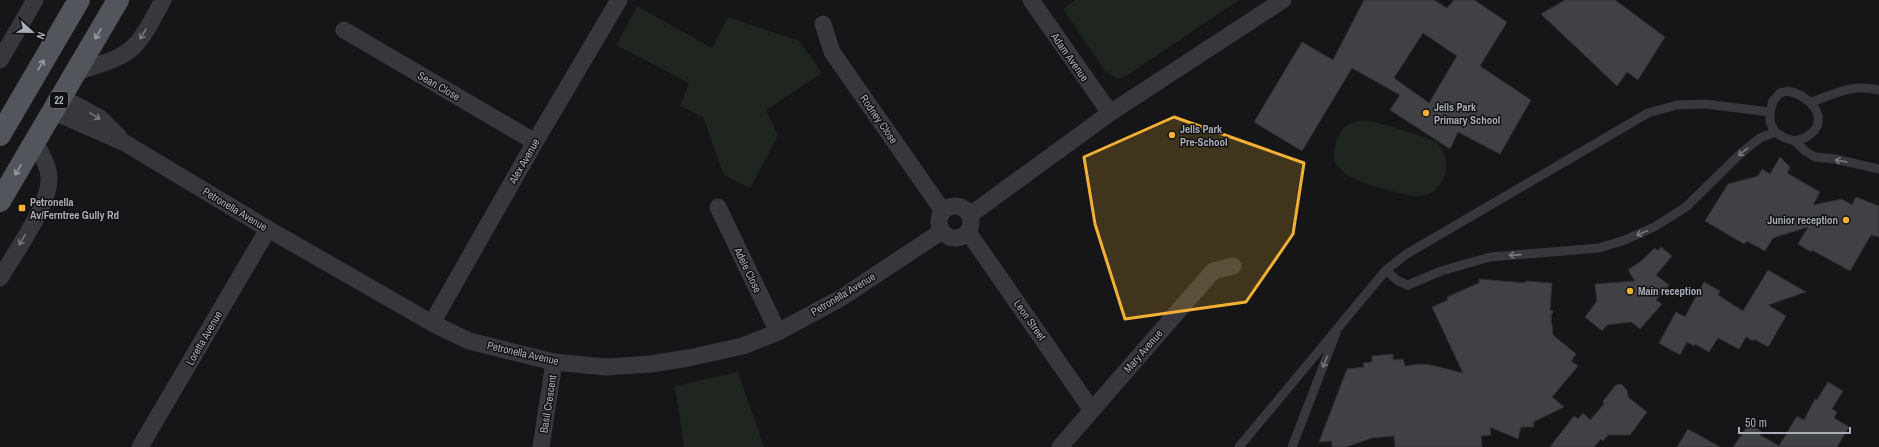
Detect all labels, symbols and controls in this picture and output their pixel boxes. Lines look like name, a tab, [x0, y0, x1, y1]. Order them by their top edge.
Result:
north arrow	[12, 12, 52, 52]
one-way arrow	[93, 28, 101, 40]
one-way arrow	[139, 28, 147, 40]
street label: Adam Avenue	[1048, 29, 1092, 84]
text: N	[34, 30, 49, 41]
one-way arrow	[37, 60, 45, 71]
street label: Sean Close	[415, 68, 463, 104]
road number: 22	[50, 92, 68, 108]
street label: Rodney Close	[857, 92, 901, 146]
place label: Jells Park Primary School	[1434, 100, 1500, 127]
marker: Jells Park Primary School	[1421, 108, 1431, 118]
one-way arrow	[89, 112, 100, 120]
place label: Jells Park Pre-School	[1180, 122, 1228, 149]
marker: Jells Park Pre-School	[1167, 130, 1177, 140]
street label: Alex Avenue	[505, 136, 543, 187]
one-way arrow	[1737, 148, 1748, 157]
one-way arrow	[1835, 156, 1848, 164]
one-way arrow	[14, 164, 22, 175]
street label: Petronella Avenue	[200, 184, 270, 234]
place label: Petronella Av/Ferntree Gully Rd	[30, 195, 119, 222]
marker: Petronella Av/Ferntree Gully Rd	[17, 203, 27, 213]
place label: Junior reception	[1767, 213, 1838, 227]
marker: Junior reception	[1841, 215, 1851, 225]
one-way arrow	[1636, 229, 1648, 237]
one-way arrow	[18, 234, 26, 245]
street label: Adele Close	[731, 244, 765, 295]
one-way arrow	[1509, 251, 1522, 259]
street label: Petronella Avenue	[808, 269, 878, 319]
place label: Main reception	[1638, 284, 1702, 298]
marker: Main reception	[1625, 286, 1635, 296]
street label: Leon Street	[1011, 297, 1049, 344]
street label: Loretta Avenue	[183, 308, 225, 368]
street label: Mary Avenue	[1120, 327, 1166, 375]
street label: Petronella Avenue	[486, 338, 560, 368]
one-way arrow	[1320, 356, 1328, 368]
street label: Basil Crescent	[536, 373, 560, 434]
scale bar	[1739, 409, 1850, 435]
text: 50 m	[1745, 415, 1767, 431]

